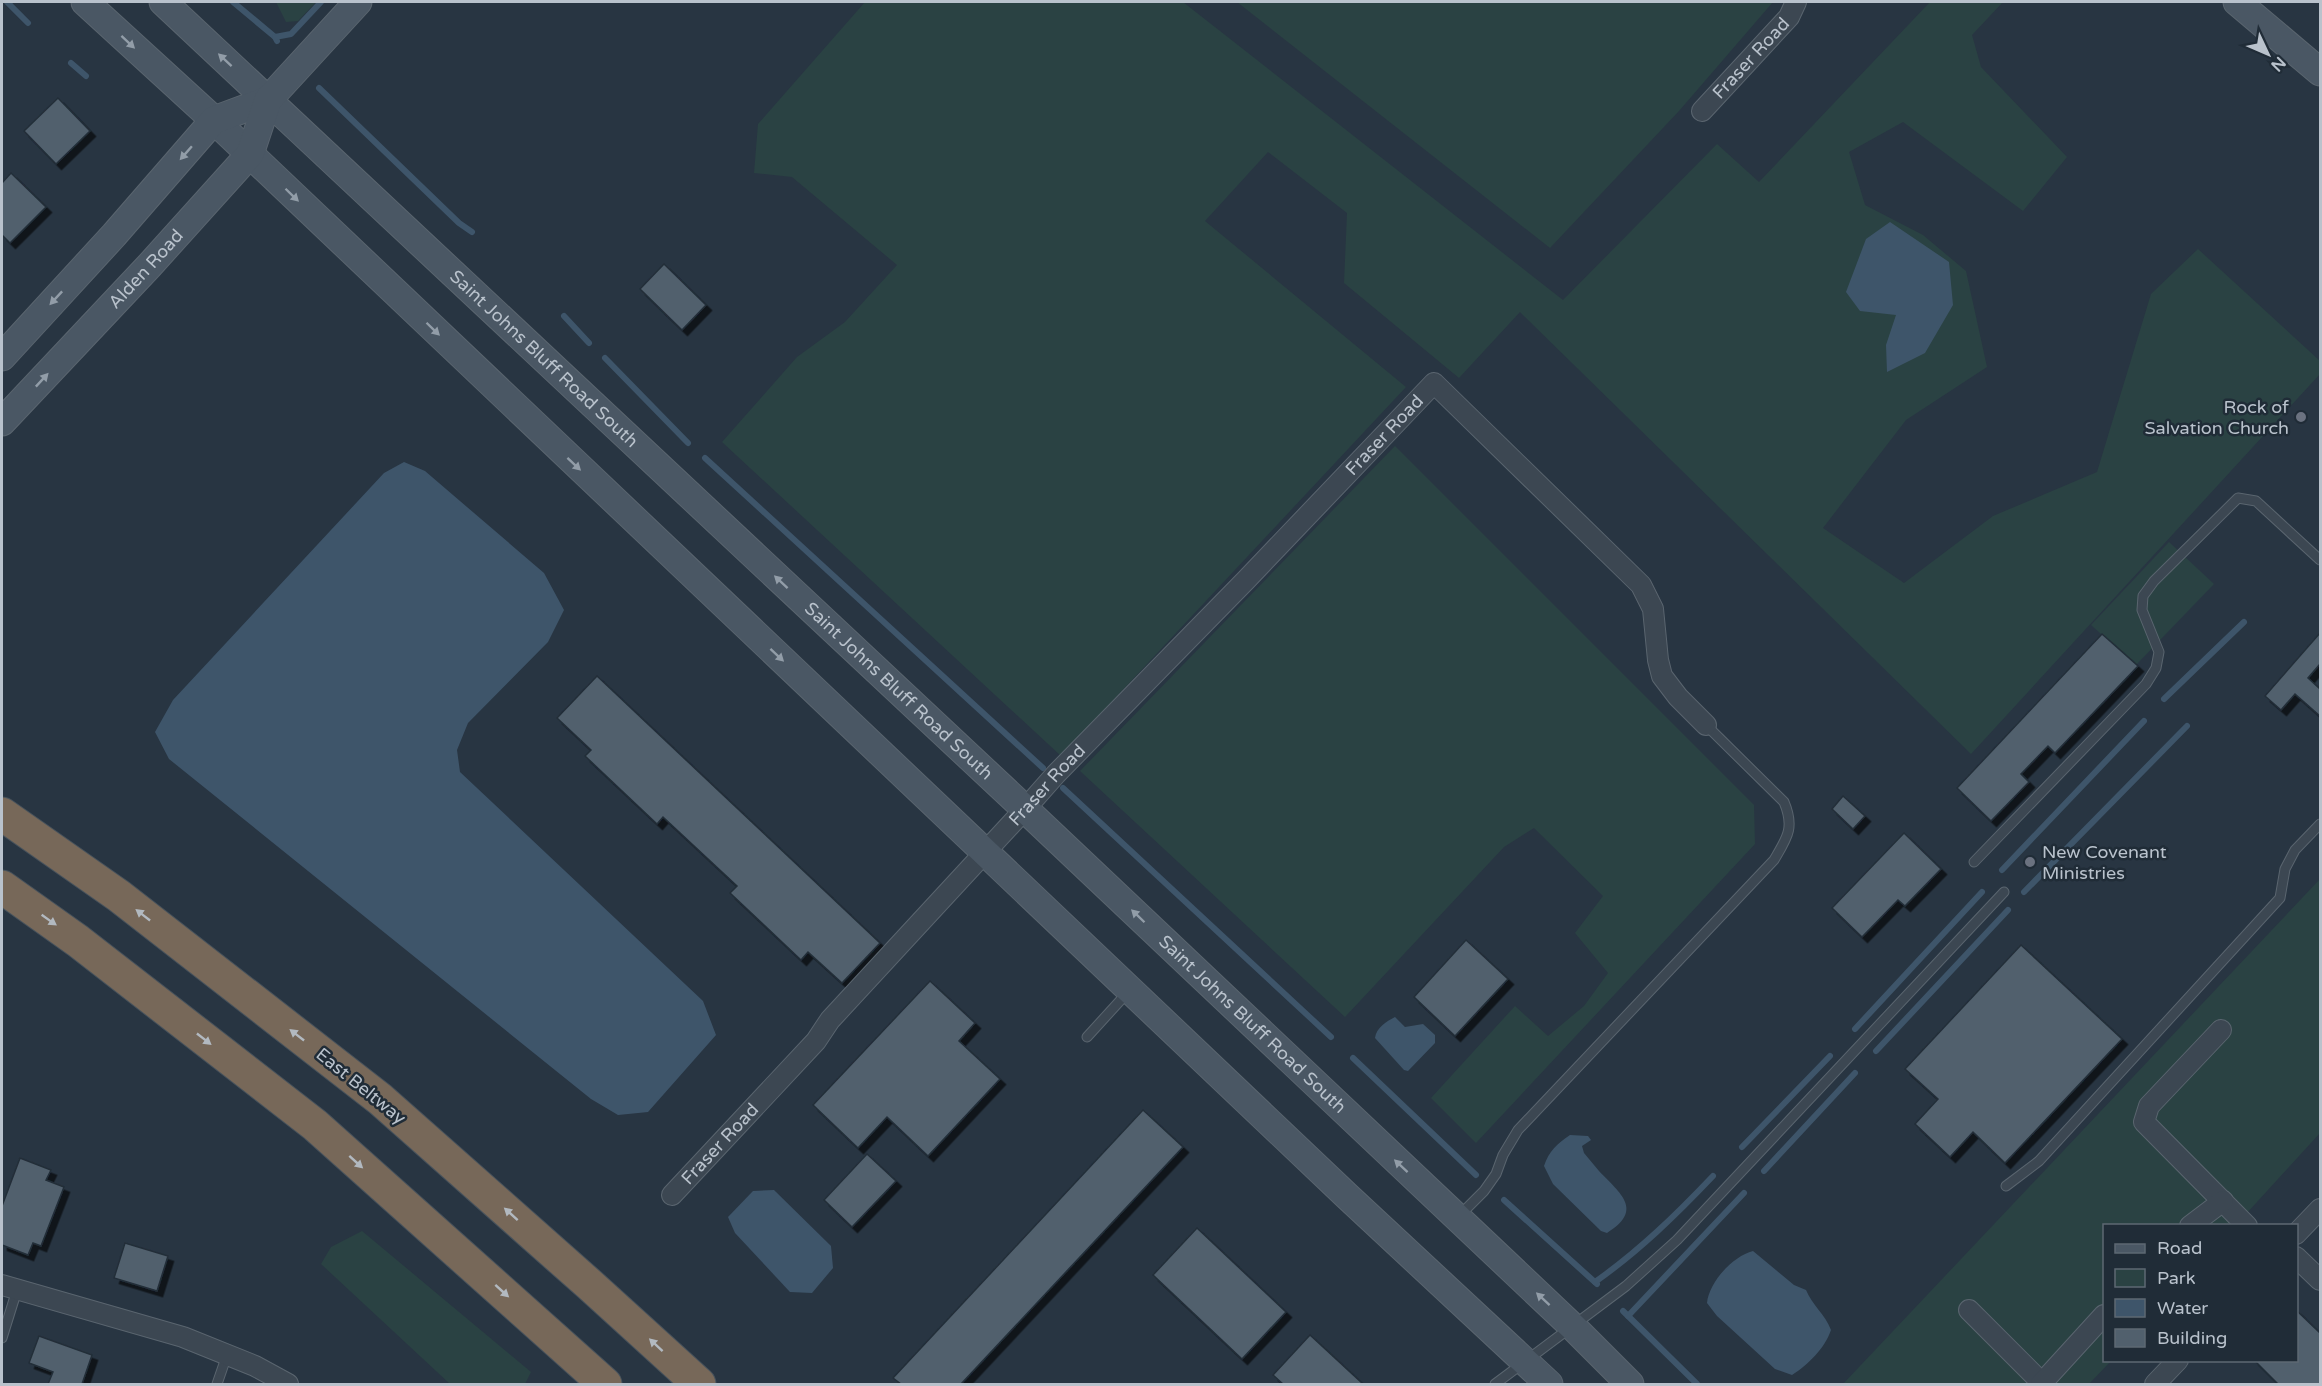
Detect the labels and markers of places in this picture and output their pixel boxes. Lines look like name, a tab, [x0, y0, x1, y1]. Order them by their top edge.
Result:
place label: Rock of Salvation Church	[2144, 396, 2289, 439]
marker: Rock of Salvation Church	[2294, 410, 2308, 424]
place label: New Covenant Ministries	[2042, 841, 2167, 884]
marker: New Covenant Ministries	[2023, 855, 2037, 869]

